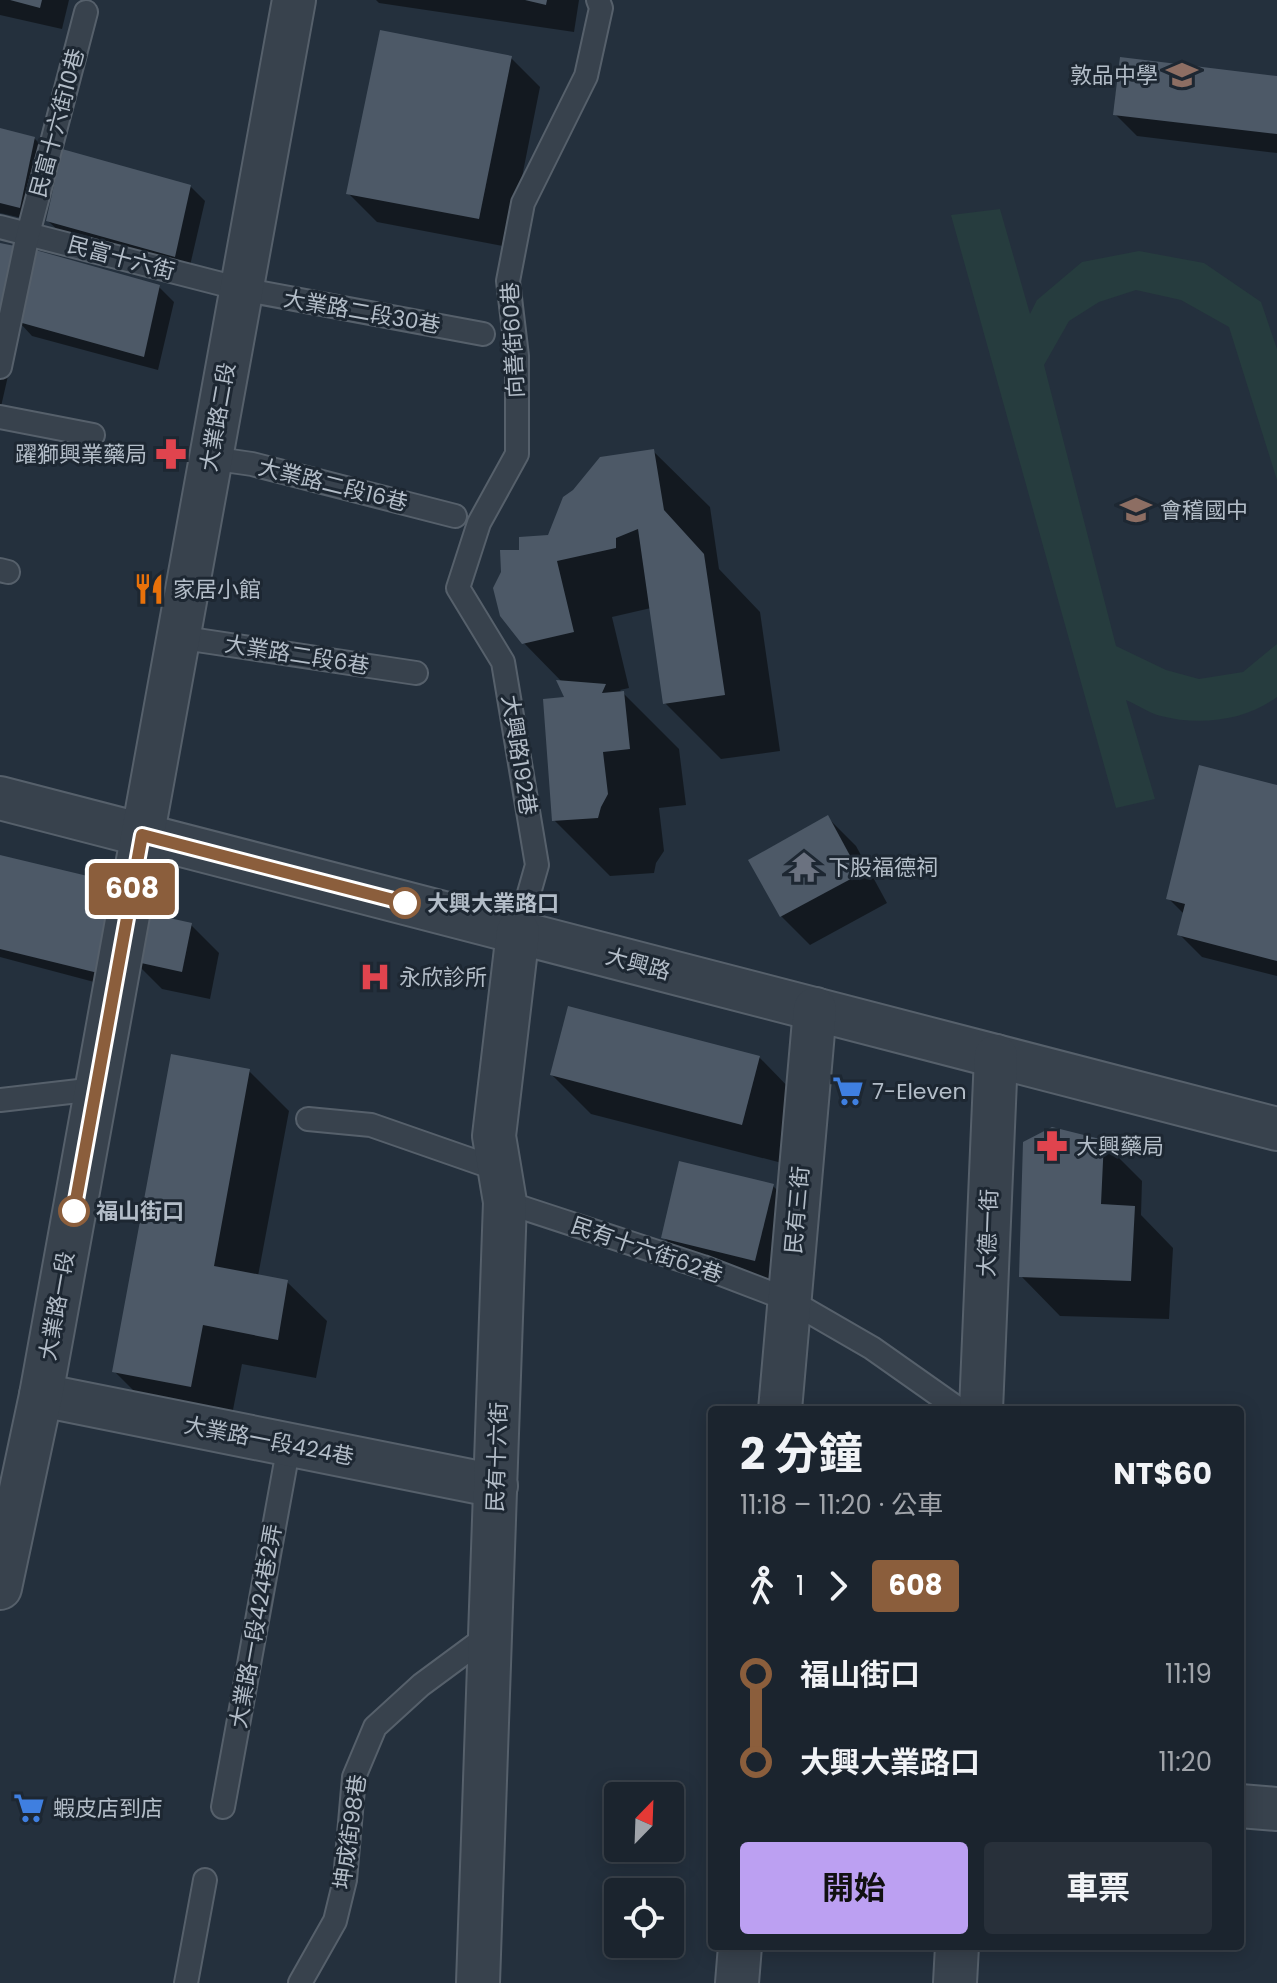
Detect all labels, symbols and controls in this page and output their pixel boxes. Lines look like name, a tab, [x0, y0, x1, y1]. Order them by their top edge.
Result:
street label: 民富十六街10巷	[22, 45, 92, 201]
school or university icon: 敦品中學	[1165, 58, 1199, 92]
place label: 敦品中學	[1070, 60, 1158, 91]
street label: 民富十六街	[64, 229, 178, 287]
street label: 向善街60巷	[494, 281, 532, 399]
street label: 大業路二段30巷	[281, 283, 443, 341]
street label: 大業路二段	[193, 360, 243, 474]
pharmacy icon: 躍獅興業藥局	[154, 437, 188, 471]
place label: 躍獅興業藥局	[15, 439, 147, 470]
street label: 大業路二段16巷	[255, 451, 411, 519]
school or university icon: 會稽國中	[1119, 493, 1153, 527]
place label: 會稽國中	[1160, 495, 1248, 526]
restaurant icon: 家居小館	[132, 572, 166, 606]
place label: 家居小館	[173, 574, 261, 605]
street label: 大業路二段6巷	[222, 628, 372, 682]
street label: 大興路192巷	[494, 693, 544, 817]
temple icon: 下股福德祠	[787, 850, 821, 884]
place label: 下股福德祠	[828, 852, 938, 883]
line badge: 608	[86, 863, 178, 915]
text: 608	[105, 869, 159, 908]
marker: 大興大業路口	[390, 888, 420, 918]
place label: 大興大業路口	[427, 888, 559, 919]
street label: 大興路	[602, 940, 674, 988]
hospital icon: 永欣診所	[358, 960, 392, 994]
place label: 永欣診所	[399, 962, 487, 993]
supermarket icon: 7-Eleven	[831, 1074, 865, 1108]
place label: 7-Eleven	[872, 1076, 967, 1107]
pharmacy icon: 大興藥局	[1035, 1129, 1069, 1163]
place label: 大興藥局	[1076, 1131, 1164, 1162]
street label: 民有三街	[778, 1165, 816, 1255]
street label: 大德一街	[971, 1188, 1005, 1278]
marker: 福山街口	[59, 1196, 89, 1226]
place label: 福山街口	[96, 1196, 184, 1227]
street label: 民有十六街62巷	[567, 1210, 727, 1290]
street label: 大業路一段	[32, 1249, 82, 1363]
street label: 民有十六街	[480, 1401, 514, 1513]
street label: 大業路一段424巷	[181, 1409, 357, 1473]
text: 2 分鐘	[740, 1423, 862, 1484]
text: NT$60	[1113, 1452, 1212, 1495]
text: 11:18 – 11:20 · 公車	[740, 1487, 943, 1523]
street label: 大業路一段424巷2弄	[223, 1521, 289, 1731]
icon: walk	[740, 1564, 784, 1608]
icon: forward	[816, 1564, 860, 1608]
text: 608	[888, 1566, 943, 1605]
text: 1	[796, 1568, 804, 1604]
text: 福山街口	[800, 1653, 920, 1696]
text: 11:19	[1165, 1656, 1212, 1692]
text: 大興大業路口	[800, 1741, 980, 1784]
text: 11:20	[1159, 1744, 1212, 1780]
street label: 坤成街98巷	[327, 1773, 373, 1891]
north arrow	[604, 1782, 684, 1862]
map controls	[604, 1782, 684, 1958]
supermarket icon: 蝦皮店到店	[12, 1791, 46, 1825]
place label: 蝦皮店到店	[53, 1793, 163, 1824]
button: 開始	[740, 1842, 968, 1934]
button: 車票	[984, 1842, 1212, 1934]
button: locate	[604, 1878, 684, 1958]

